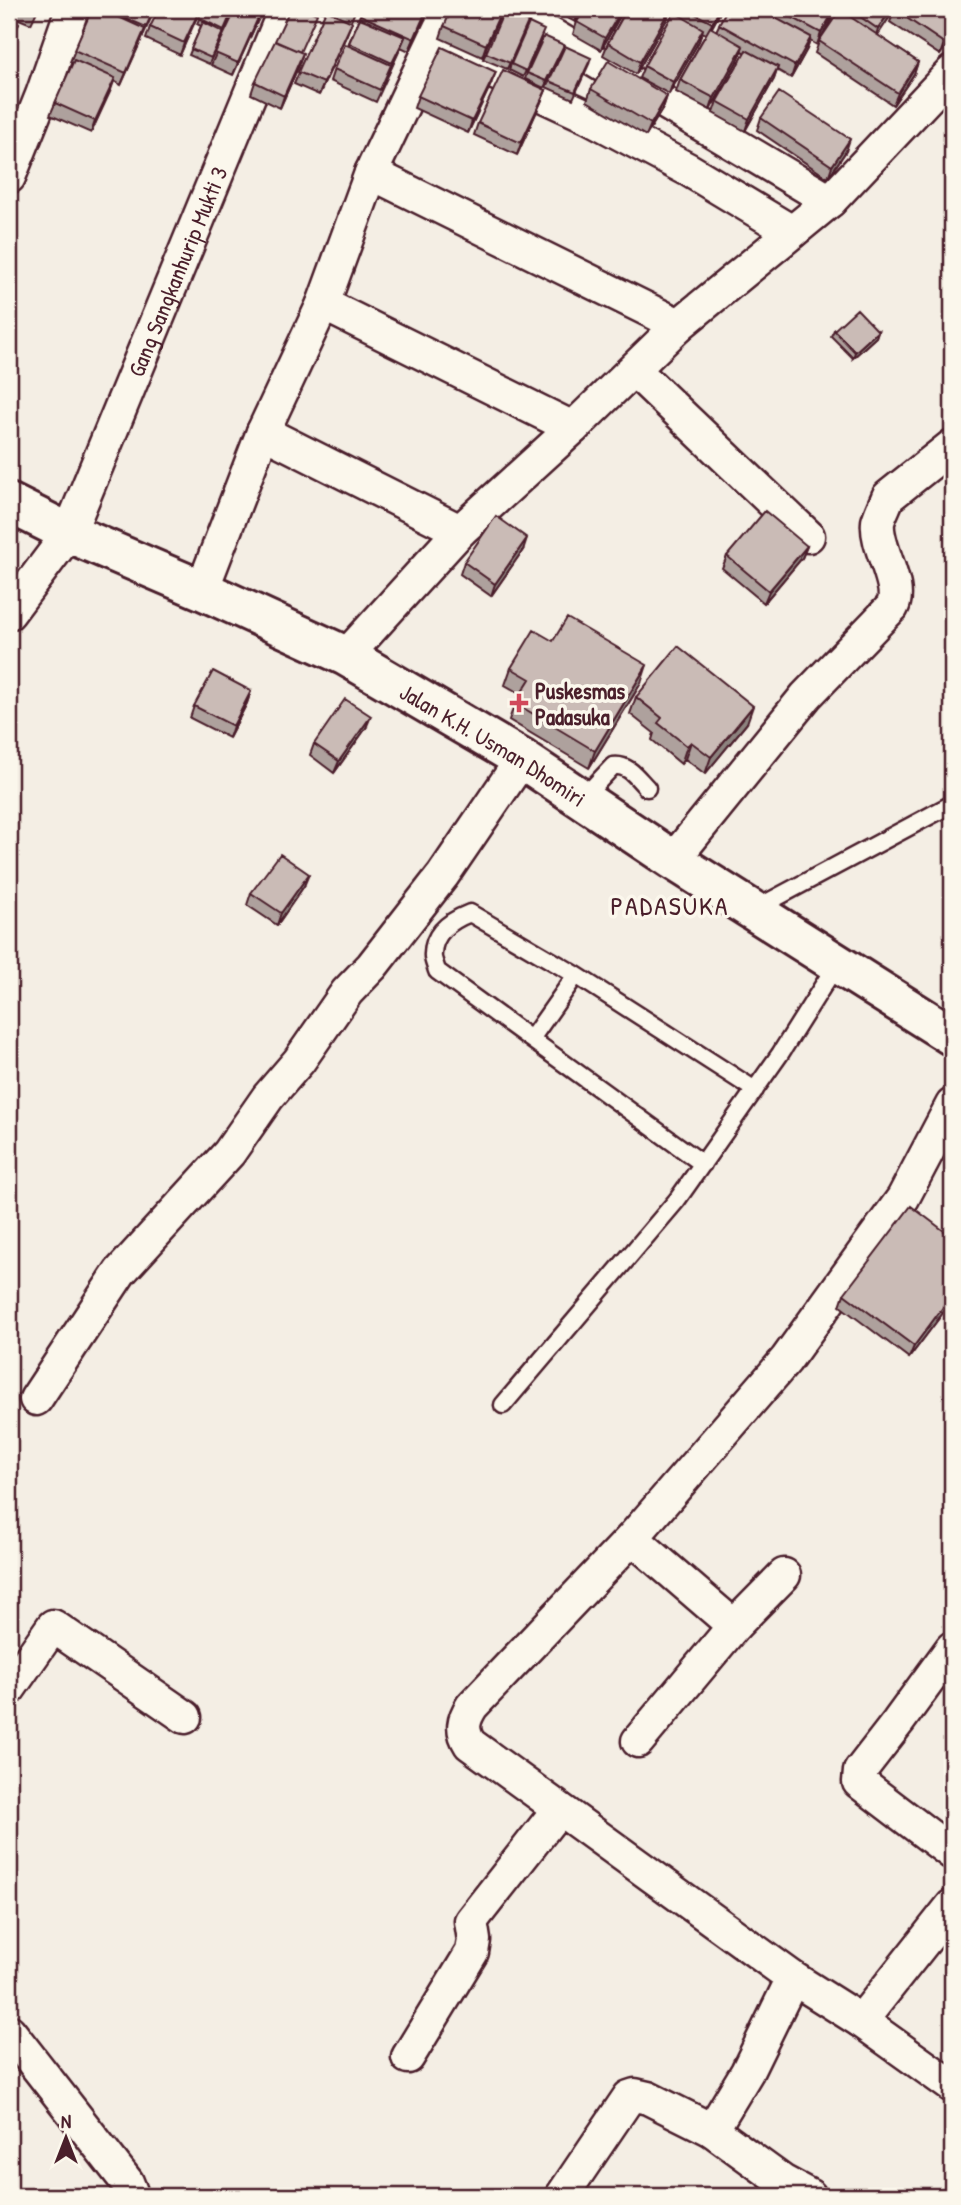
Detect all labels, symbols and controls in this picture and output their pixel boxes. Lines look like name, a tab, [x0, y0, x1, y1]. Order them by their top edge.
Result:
street label: Gang Sangkanhurip Mukti 3	[120, 162, 234, 381]
place label: Puskesmas Padasuka	[535, 675, 625, 732]
street label: Jalan K.H. Usman Dhomiri	[395, 676, 592, 813]
marker: Puskesmas Padasuka	[509, 693, 529, 713]
district label: PADASUKA	[611, 888, 729, 923]
north arrow	[32, 2104, 102, 2174]
text: N	[61, 2108, 71, 2134]

